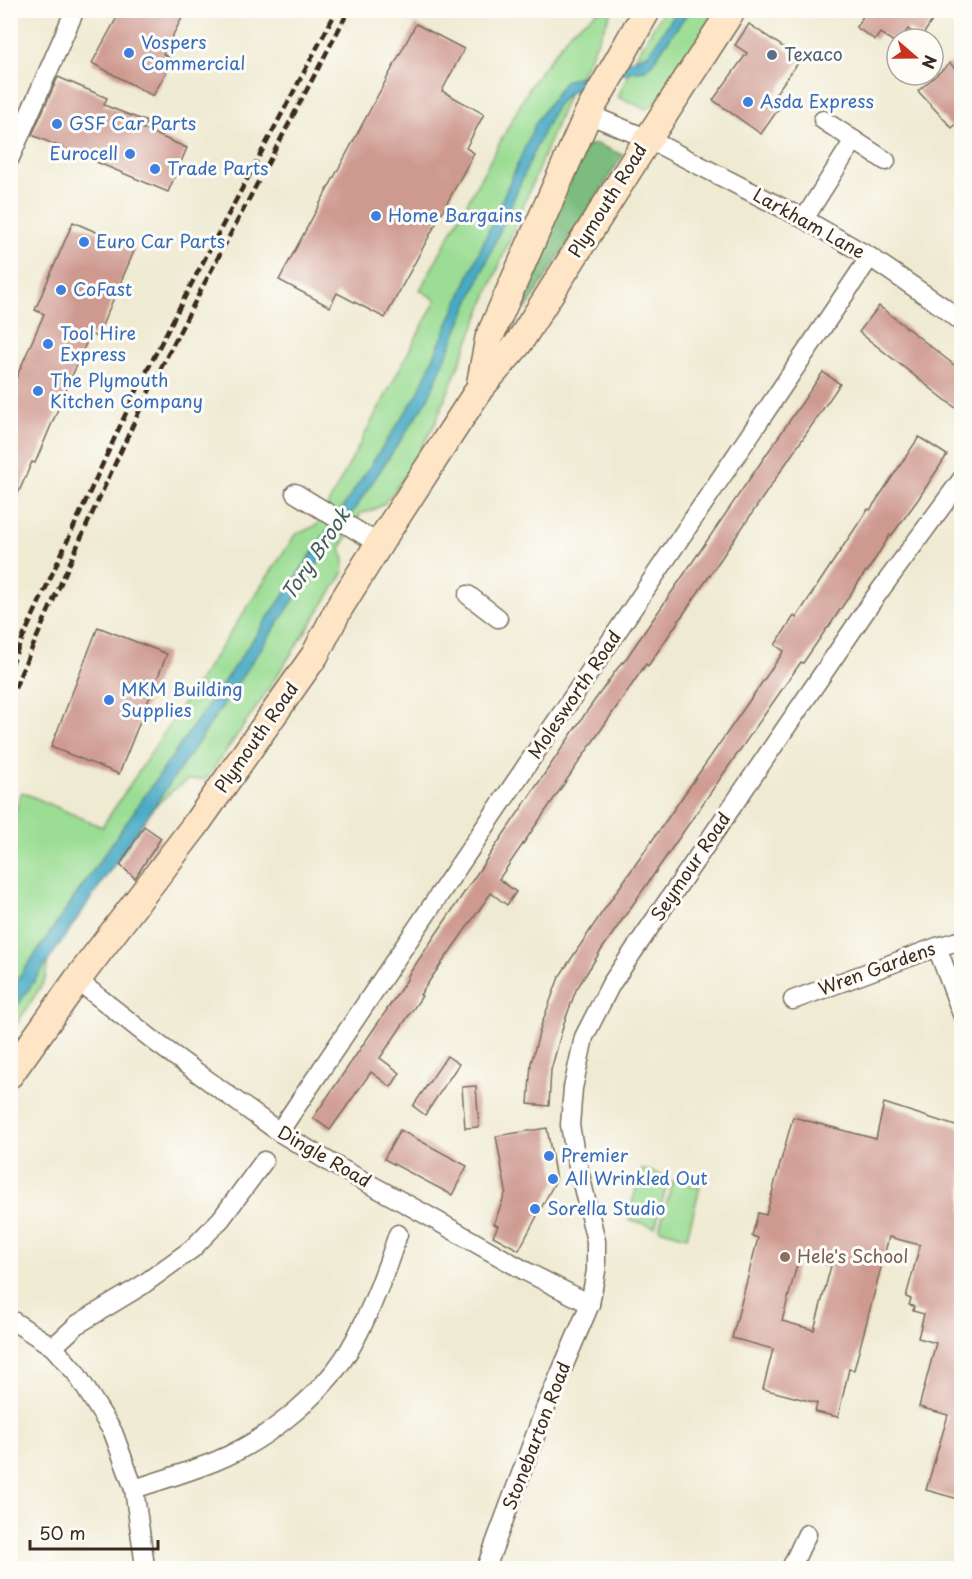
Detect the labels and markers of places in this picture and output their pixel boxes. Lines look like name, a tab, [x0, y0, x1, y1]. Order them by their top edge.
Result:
place label: Vospers Commercial	[141, 28, 246, 76]
place label: Texaco	[784, 40, 843, 67]
marker: Vospers Commercial	[122, 46, 136, 60]
marker: Texaco	[765, 48, 779, 62]
place label: Asda Express	[760, 87, 874, 114]
marker: Asda Express	[741, 95, 755, 109]
place label: GSF Car Parts	[69, 109, 196, 136]
marker: GSF Car Parts	[50, 117, 64, 131]
place label: Eurocell	[50, 139, 118, 166]
marker: Eurocell	[123, 147, 137, 161]
place label: Trade Parts	[167, 154, 269, 181]
marker: Trade Parts	[148, 162, 162, 176]
place label: Home Bargains	[388, 201, 522, 228]
marker: Home Bargains	[369, 209, 383, 223]
place label: Euro Car Parts	[96, 227, 225, 254]
marker: Euro Car Parts	[77, 235, 91, 249]
place label: CoFast	[73, 275, 132, 302]
marker: CoFast	[54, 283, 68, 297]
place label: Tool Hire Express	[60, 319, 136, 367]
marker: Tool Hire Express	[41, 337, 55, 351]
place label: The Plymouth Kitchen Company	[50, 366, 203, 414]
marker: The Plymouth Kitchen Company	[31, 384, 45, 398]
place label: MKM Building Supplies	[121, 675, 243, 723]
marker: MKM Building Supplies	[102, 693, 116, 707]
place label: Premier	[561, 1141, 629, 1168]
marker: Premier	[542, 1149, 556, 1163]
place label: All Wrinkled Out	[565, 1164, 708, 1191]
marker: All Wrinkled Out	[546, 1172, 560, 1186]
place label: Sorella Studio	[547, 1194, 666, 1221]
marker: Sorella Studio	[528, 1202, 542, 1216]
place label: Hele's School	[797, 1242, 908, 1269]
marker: Hele's School	[778, 1250, 792, 1264]

